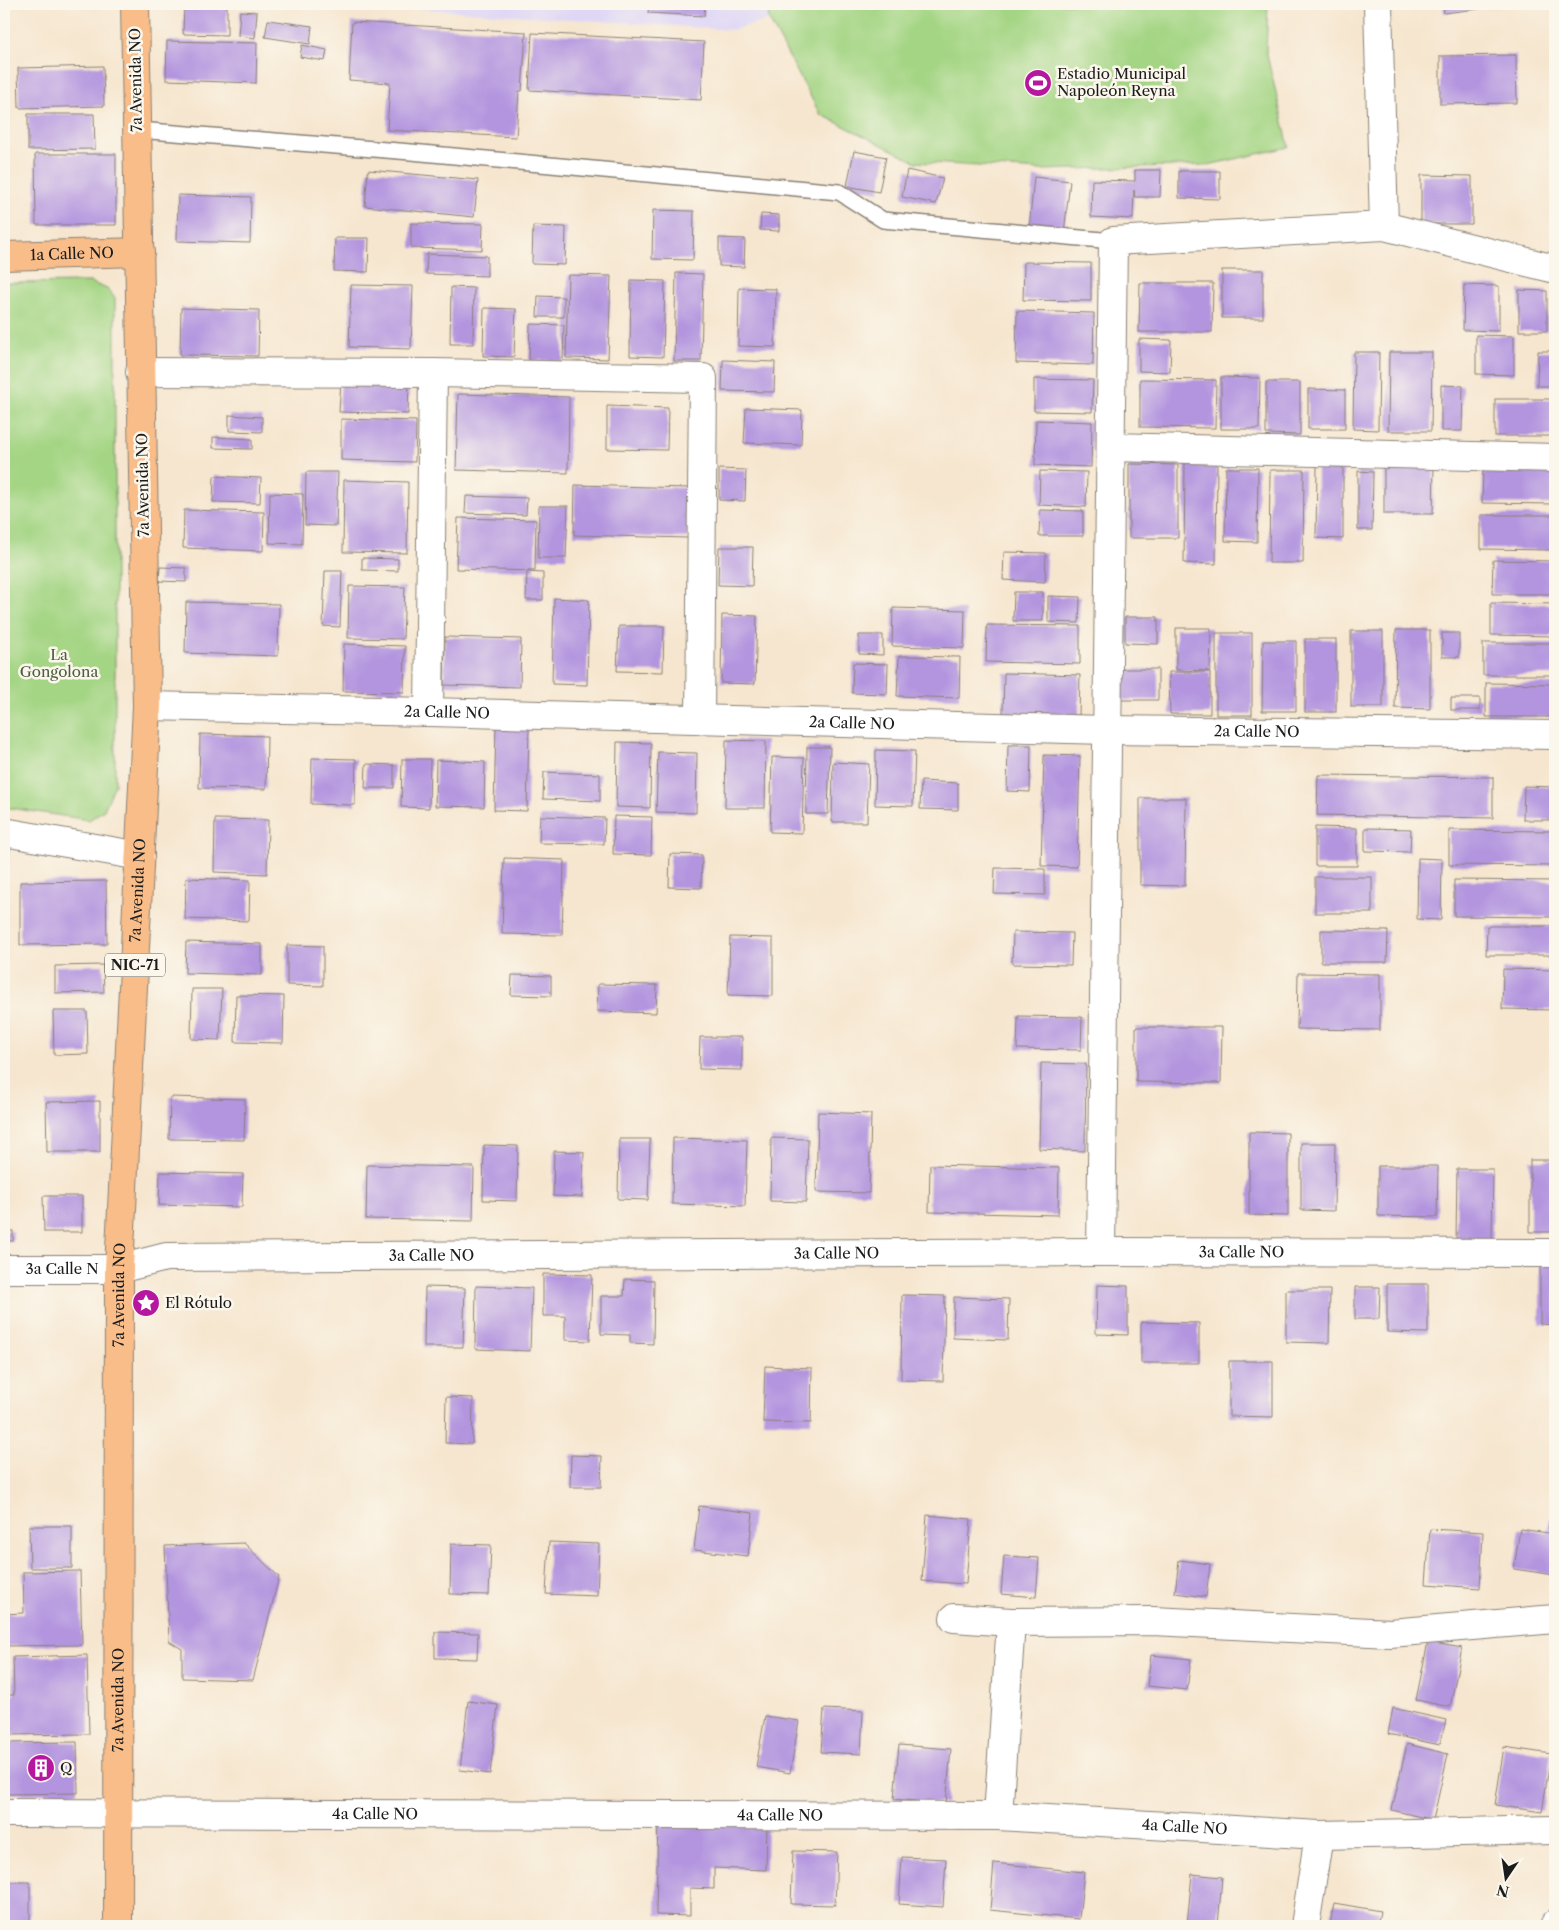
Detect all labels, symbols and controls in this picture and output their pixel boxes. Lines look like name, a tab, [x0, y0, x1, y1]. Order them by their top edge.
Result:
street label: 7a Avenida NO	[125, 28, 146, 132]
place label: Estadio Municipal Napoleón Reyna	[1057, 64, 1187, 100]
sports icon: Estadio Municipal Napoleón Reyna	[1023, 68, 1053, 98]
street label: 1a Calle NO	[30, 243, 114, 264]
street label: 7a Avenida NO	[132, 433, 153, 537]
park label: La Gongolona	[20, 645, 98, 681]
street label: 2a Calle NO	[404, 701, 490, 723]
street label: 2a Calle NO	[809, 712, 895, 733]
street label: 2a Calle NO	[1214, 721, 1300, 741]
street label: 7a Avenida NO	[125, 838, 149, 943]
road number: NIC-71	[105, 954, 165, 976]
street label: 7a Avenida NO	[109, 1242, 129, 1347]
street label: 3a Calle NO	[1199, 1242, 1284, 1261]
street label: 3a Calle NO	[794, 1243, 879, 1263]
street label: 3a Calle NO	[389, 1245, 474, 1265]
street label: 3a Calle N	[25, 1259, 99, 1278]
place icon: El Rótulo	[131, 1288, 161, 1318]
place label: El Rótulo	[165, 1293, 232, 1312]
street label: 7a Avenida NO	[108, 1648, 127, 1752]
building icon: Q	[26, 1753, 56, 1783]
place label: Q	[60, 1758, 73, 1777]
street label: 4a Calle NO	[332, 1804, 418, 1823]
street label: 4a Calle NO	[737, 1805, 823, 1824]
street label: 4a Calle NO	[1141, 1815, 1228, 1839]
north arrow	[1482, 1852, 1532, 1902]
text: N	[1495, 1881, 1511, 1901]

